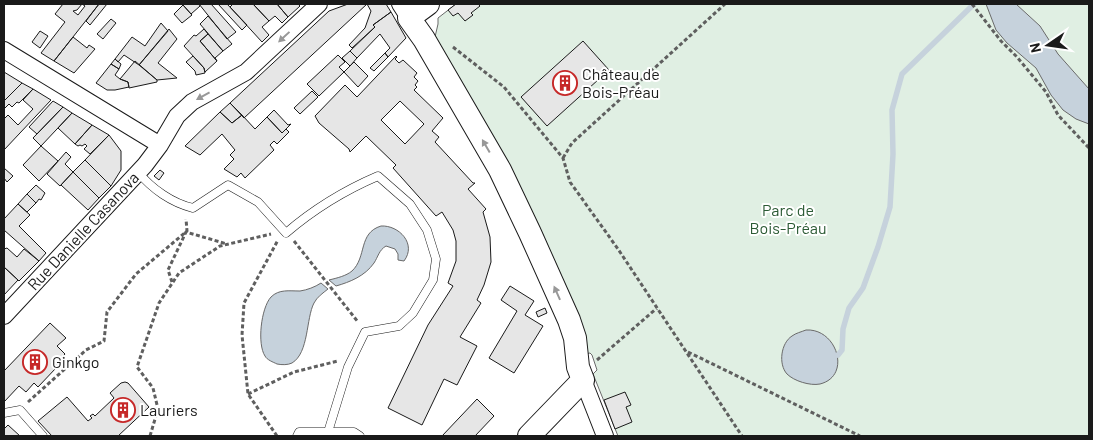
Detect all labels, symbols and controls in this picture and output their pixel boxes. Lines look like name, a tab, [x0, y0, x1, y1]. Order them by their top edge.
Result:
north arrow	[1023, 20, 1073, 70]
one-way arrow	[278, 31, 290, 43]
text: N	[1026, 42, 1044, 54]
place label: Château de Bois-Préau	[582, 64, 660, 101]
building icon: Château de Bois-Préau	[552, 70, 578, 96]
one-way arrow	[197, 91, 210, 100]
one-way arrow	[482, 140, 491, 153]
street label: Rue Danielle Casanova	[23, 168, 142, 294]
park label: Parc de Bois-Préau	[749, 200, 827, 237]
one-way arrow	[552, 285, 560, 300]
building icon: Ginkgo	[22, 349, 48, 375]
place label: Ginkgo	[52, 352, 100, 371]
building icon: Lauriers	[110, 397, 136, 423]
place label: Lauriers	[140, 400, 198, 419]

